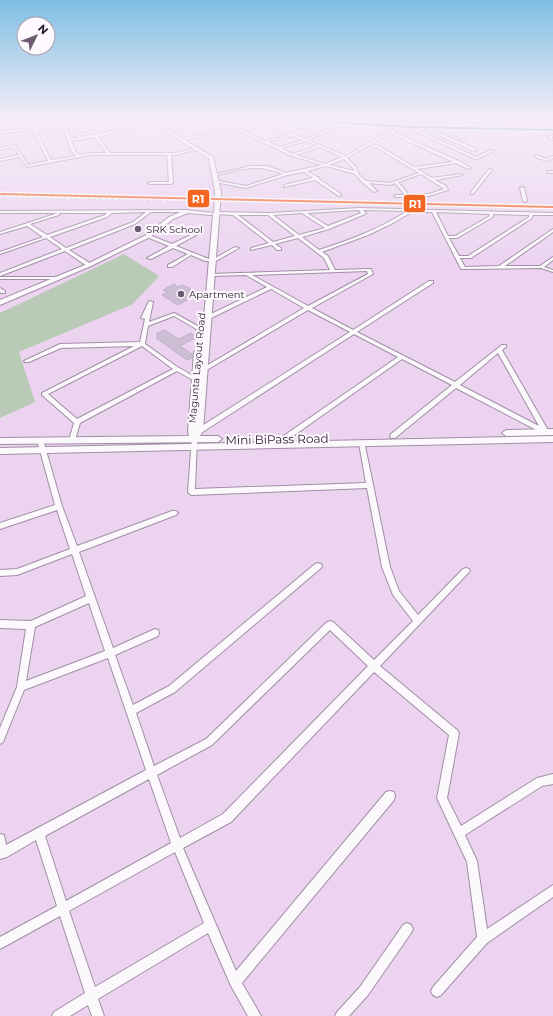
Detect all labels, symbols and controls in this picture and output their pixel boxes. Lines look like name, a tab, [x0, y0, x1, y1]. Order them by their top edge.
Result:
north arrow	[16, 16, 56, 56]
text: N	[35, 21, 51, 37]
line badge: R1	[187, 189, 210, 208]
text: R1	[192, 192, 204, 206]
line badge: R1	[403, 194, 426, 213]
text: R1	[409, 197, 421, 211]
place label: SRK School	[146, 223, 203, 236]
marker: SRK School	[133, 224, 143, 234]
place label: Apartment	[189, 288, 245, 301]
marker: Apartment	[176, 289, 186, 299]
street label: Magunta Layout Road	[186, 312, 208, 424]
street label: Mini BiPass Road	[225, 431, 329, 447]

